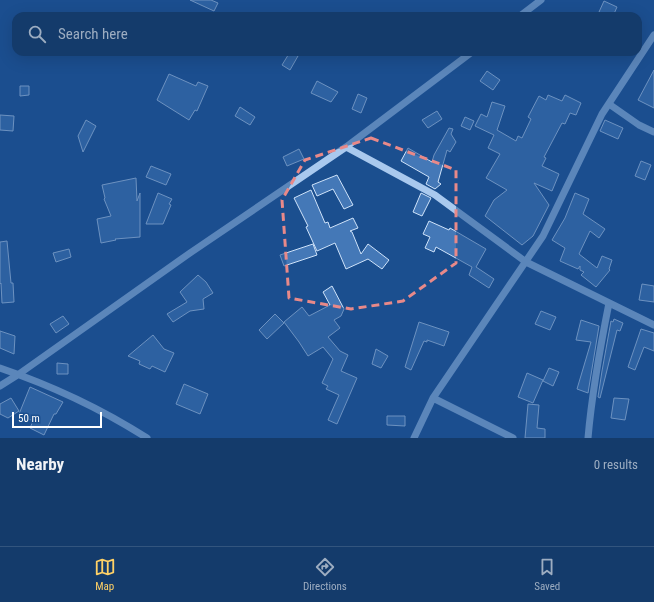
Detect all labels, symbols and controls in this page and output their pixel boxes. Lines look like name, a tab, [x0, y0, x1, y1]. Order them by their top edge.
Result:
search box	[12, 12, 642, 56]
icon: search	[26, 23, 48, 45]
text: Search here	[58, 25, 128, 43]
scale bar	[12, 410, 102, 429]
text: 50 m	[18, 412, 40, 425]
text: Nearby	[16, 454, 64, 474]
text: 0 results	[594, 457, 638, 472]
tab: Map	[94, 556, 116, 593]
tab: Directions	[303, 556, 347, 593]
tab: Saved	[534, 556, 560, 593]

